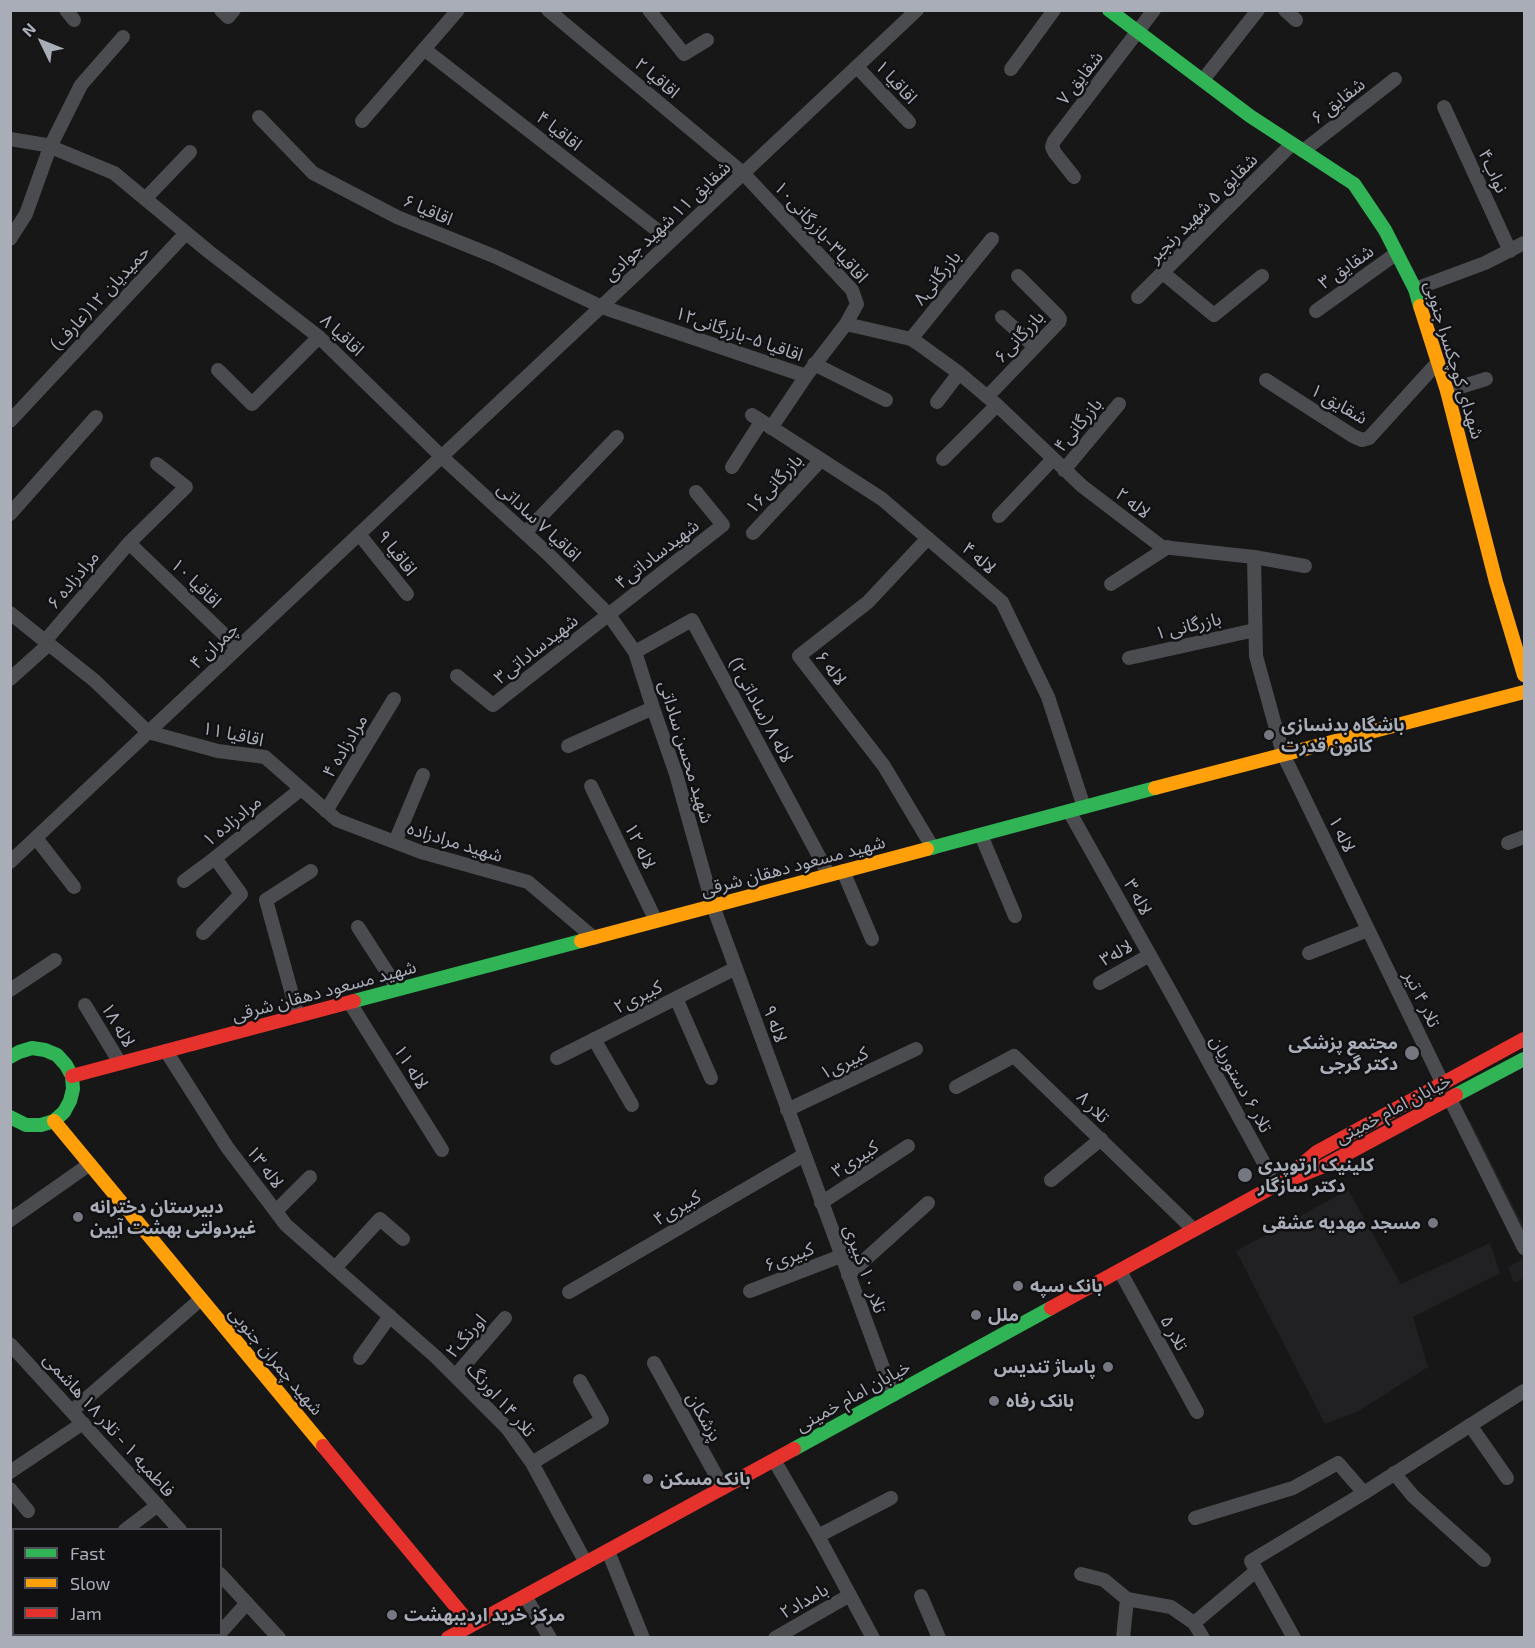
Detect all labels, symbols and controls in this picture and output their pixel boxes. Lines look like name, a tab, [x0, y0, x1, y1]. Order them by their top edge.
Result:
north arrow	[12, 12, 72, 72]
text: N	[18, 19, 39, 40]
street label: شقایق ۷	[1052, 47, 1108, 109]
street label: اقاقیا ۲	[630, 53, 684, 103]
street label: اقاقیا ۱	[870, 56, 922, 108]
street label: شقایق ۶	[1307, 73, 1369, 129]
street label: اقاقیا ۴	[532, 107, 586, 155]
street label: نواب۴	[1474, 146, 1512, 196]
street label: شقایق ۵ شهید رنجبر	[1144, 149, 1262, 267]
street label: شقایق ۱۱ شهید جوادی	[599, 156, 735, 286]
street label: اقاقیا۳-بازرگانی۱۰	[770, 177, 872, 287]
street label: اقاقیا ۶	[400, 190, 456, 230]
street label: شقایق ۳	[1314, 240, 1378, 294]
street label: حمیدیان ۱۲(عارف)	[46, 241, 154, 355]
street label: بازرگانی۸	[909, 246, 965, 310]
street label: شهدای کوچکسرا جنوبی	[1420, 278, 1488, 442]
street label: اقاقیا ۵-بازرگانی۱۲	[672, 302, 806, 366]
street label: بازرگانی۶	[989, 306, 1049, 368]
street label: اقاقیا ۸	[316, 309, 368, 361]
street label: شقایق ۱	[1307, 379, 1371, 429]
street label: بازرگانی۴	[1049, 394, 1107, 456]
street label: بازرگانی۱۶	[741, 450, 807, 518]
street label: اقاقیا ۷ ساداتی	[493, 478, 585, 566]
street label: لاله ۲	[1111, 483, 1155, 523]
street label: شهیدساداتی۴	[611, 514, 703, 594]
street label: اقاقیا ۹	[373, 526, 421, 580]
street label: لاله ۴	[957, 537, 1001, 579]
street label: مرادزاده ۶	[42, 546, 104, 614]
street label: اقاقیا ۱۰	[166, 554, 226, 612]
street label: بازرگانی ۱	[1153, 608, 1223, 644]
street label: شهیدساداتی۳	[490, 609, 582, 689]
street label: چمران ۴	[185, 618, 243, 674]
street label: لاله ۶	[811, 646, 851, 690]
street label: لاله ۸ (ساداتی۲)	[724, 654, 798, 766]
street label: شهید محسن ساداتی	[654, 678, 718, 826]
street label: مرادزاده ۴	[318, 711, 372, 781]
place label: باشگاه بدنسازی کانون قدرت	[1281, 714, 1405, 756]
street label: اقاقیا ۱۱	[200, 717, 266, 751]
marker: باشگاه بدنسازی کانون قدرت	[1262, 728, 1276, 742]
street label: مرادزاده ۱	[198, 791, 266, 851]
street label: لاله ۱	[1324, 812, 1360, 856]
street label: شهید مرادزاده	[405, 817, 505, 867]
street label: لاله ۱۲	[620, 819, 660, 873]
street label: شهید مسعود دهقان شرقی	[698, 831, 888, 901]
street label: لاله ۳	[1119, 875, 1157, 919]
street label: لاله۳	[1096, 935, 1136, 971]
street label: شهید مسعود دهقان شرقی	[229, 956, 419, 1026]
street label: تلار ۴ تیر	[1399, 967, 1445, 1031]
street label: کبیری۲	[610, 976, 666, 1018]
street label: لاله ۱۸	[96, 999, 140, 1051]
street label: لاله ۹	[758, 1002, 792, 1046]
street label: تلار ۶ دستوریان	[1205, 1032, 1277, 1136]
place label: مجتمع پزشکی دکتر گرجی	[1288, 1032, 1398, 1074]
street label: لاله ۱۱	[389, 1041, 433, 1093]
street label: کبیری۱	[816, 1042, 872, 1084]
marker: مجتمع پزشکی دکتر گرجی	[1403, 1044, 1421, 1062]
street label: خیابان امام خمینی	[1332, 1069, 1454, 1149]
street label: تلار ۸	[1072, 1086, 1114, 1128]
street label: کبیری۳	[828, 1136, 882, 1182]
street label: لاله ۱۳	[242, 1141, 288, 1193]
place label: کلینیک ارتوپدی دکتر سازگار	[1258, 1154, 1374, 1196]
marker: کلینیک ارتوپدی دکتر سازگار	[1236, 1166, 1254, 1184]
street label: کبیری۴	[649, 1186, 705, 1230]
place label: دبیرستان دخترانه غیردولتی بهشت آیین	[90, 1196, 256, 1238]
marker: دبیرستان دخترانه غیردولتی بهشت آیین	[71, 1210, 85, 1224]
place label: مسجد مهدیه عشقی	[1263, 1212, 1421, 1234]
marker: مسجد مهدیه عشقی	[1426, 1216, 1440, 1230]
street label: تلار ۱۰ کبیری	[839, 1222, 891, 1316]
street label: کبیری۶	[761, 1238, 817, 1276]
place label: بانک سپه	[1030, 1275, 1103, 1297]
marker: بانک سپه	[1011, 1279, 1025, 1293]
street label: شهید چمران جنوبی	[224, 1302, 328, 1420]
place label: ملل	[988, 1304, 1019, 1326]
marker: ملل	[969, 1308, 983, 1322]
street label: اورنگ۲	[441, 1310, 491, 1362]
street label: تلار ۵	[1156, 1312, 1192, 1354]
street label: فاطمیه ۱ - تلار ۱۸ هاشمی	[39, 1348, 179, 1502]
street label: خیابان امام خمینی	[792, 1356, 914, 1436]
place label: پاساژ تندیس	[994, 1356, 1096, 1378]
street label: تلار ۱۴ اورنگ	[462, 1359, 540, 1441]
marker: پاساژ تندیس	[1101, 1360, 1115, 1374]
street label: پزشکان	[682, 1389, 726, 1445]
place label: بانک رفاه	[1006, 1390, 1074, 1412]
marker: بانک رفاه	[987, 1394, 1001, 1408]
place label: بانک مسکن	[660, 1468, 751, 1490]
marker: بانک مسکن	[641, 1472, 655, 1486]
legend	[12, 1528, 222, 1636]
text: Fast	[70, 1542, 105, 1564]
text: Slow	[70, 1572, 110, 1594]
street label: بامداد۲	[776, 1579, 832, 1623]
text: Jam	[70, 1602, 102, 1624]
place label: مرکز خرید اردیبهشت	[404, 1604, 565, 1626]
marker: مرکز خرید اردیبهشت	[385, 1608, 399, 1622]

